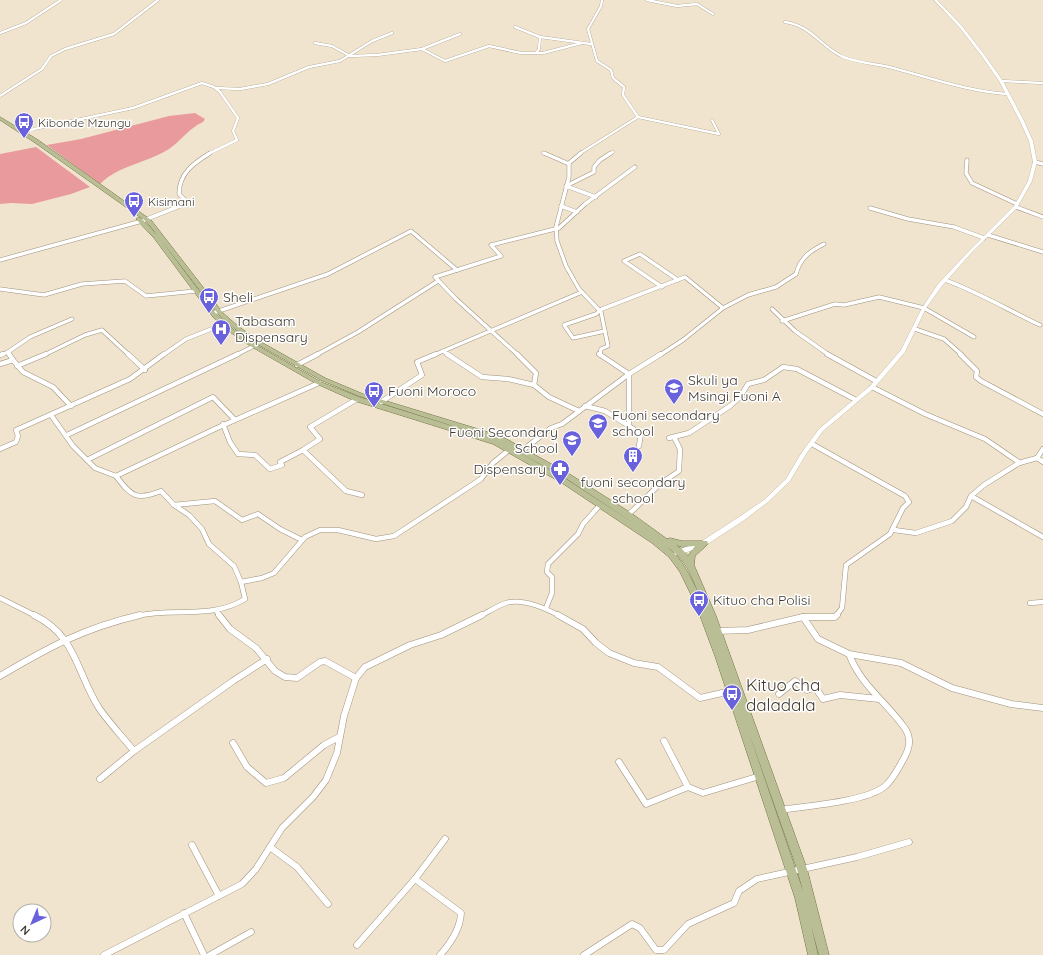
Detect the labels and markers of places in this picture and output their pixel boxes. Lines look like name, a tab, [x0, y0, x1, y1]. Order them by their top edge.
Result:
bus stop icon: Kibonde Mzungu	[13, 111, 35, 139]
place label: Kibonde Mzungu	[38, 115, 131, 130]
bus stop icon: Kisimani	[123, 190, 145, 218]
place label: Kisimani	[148, 194, 195, 209]
bus stop icon: Sheli	[198, 286, 220, 314]
place label: Sheli	[223, 288, 253, 306]
place label: Tabasam Dispensary	[235, 312, 308, 346]
hospital icon: Tabasam Dispensary	[210, 318, 232, 346]
place label: Skuli ya Msingi Fuoni A	[688, 371, 781, 405]
school or university icon: Skuli ya Msingi Fuoni A	[663, 377, 685, 405]
bus stop icon: Fuoni Moroco	[363, 380, 385, 408]
place label: Fuoni Moroco	[388, 382, 476, 400]
place label: Fuoni secondary school	[612, 406, 720, 440]
school or university icon: Fuoni secondary school	[587, 412, 609, 440]
place label: Fuoni Secondary School	[449, 423, 558, 457]
school or university icon: Fuoni Secondary School	[561, 429, 583, 457]
building icon: fuoni secondary school	[622, 445, 644, 473]
pharmacy icon: Dispensary	[549, 458, 571, 486]
place label: Dispensary	[473, 460, 546, 478]
place label: fuoni secondary school	[581, 473, 685, 507]
bus stop icon: Kituo cha Polisi	[688, 589, 710, 617]
place label: Kituo cha Polisi	[713, 591, 810, 609]
place label: Kituo cha daladala	[746, 674, 820, 715]
bus stop icon: Kituo cha daladala	[721, 683, 743, 711]

